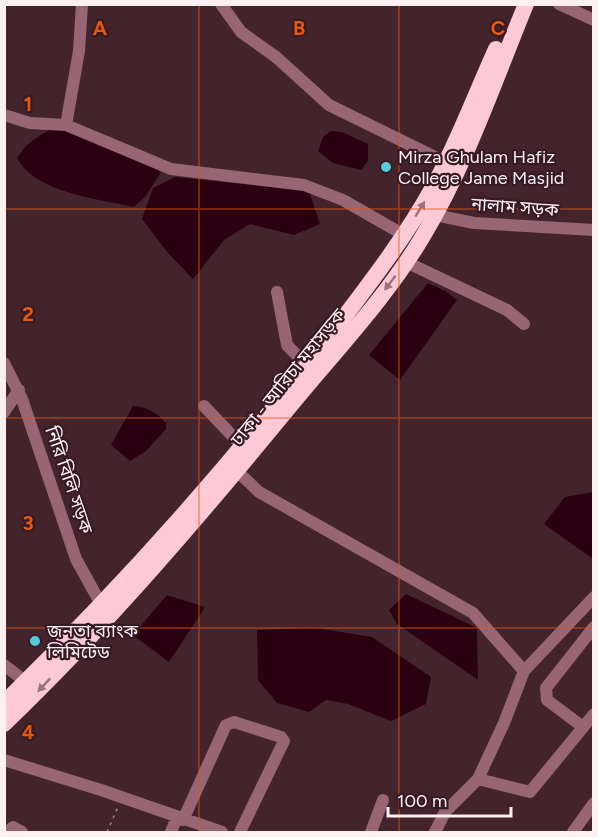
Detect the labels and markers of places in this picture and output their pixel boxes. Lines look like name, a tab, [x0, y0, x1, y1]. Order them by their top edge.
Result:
place label: Mirza Ghulam Hafiz College Jame Masjid	[398, 146, 564, 189]
marker: Mirza Ghulam Hafiz College Jame Masjid	[379, 160, 393, 174]
place label: জনতা ব্যাংক লিমিটেড	[46, 620, 139, 663]
marker: জনতা ব্যাংক লিমিটেড	[28, 634, 42, 648]

